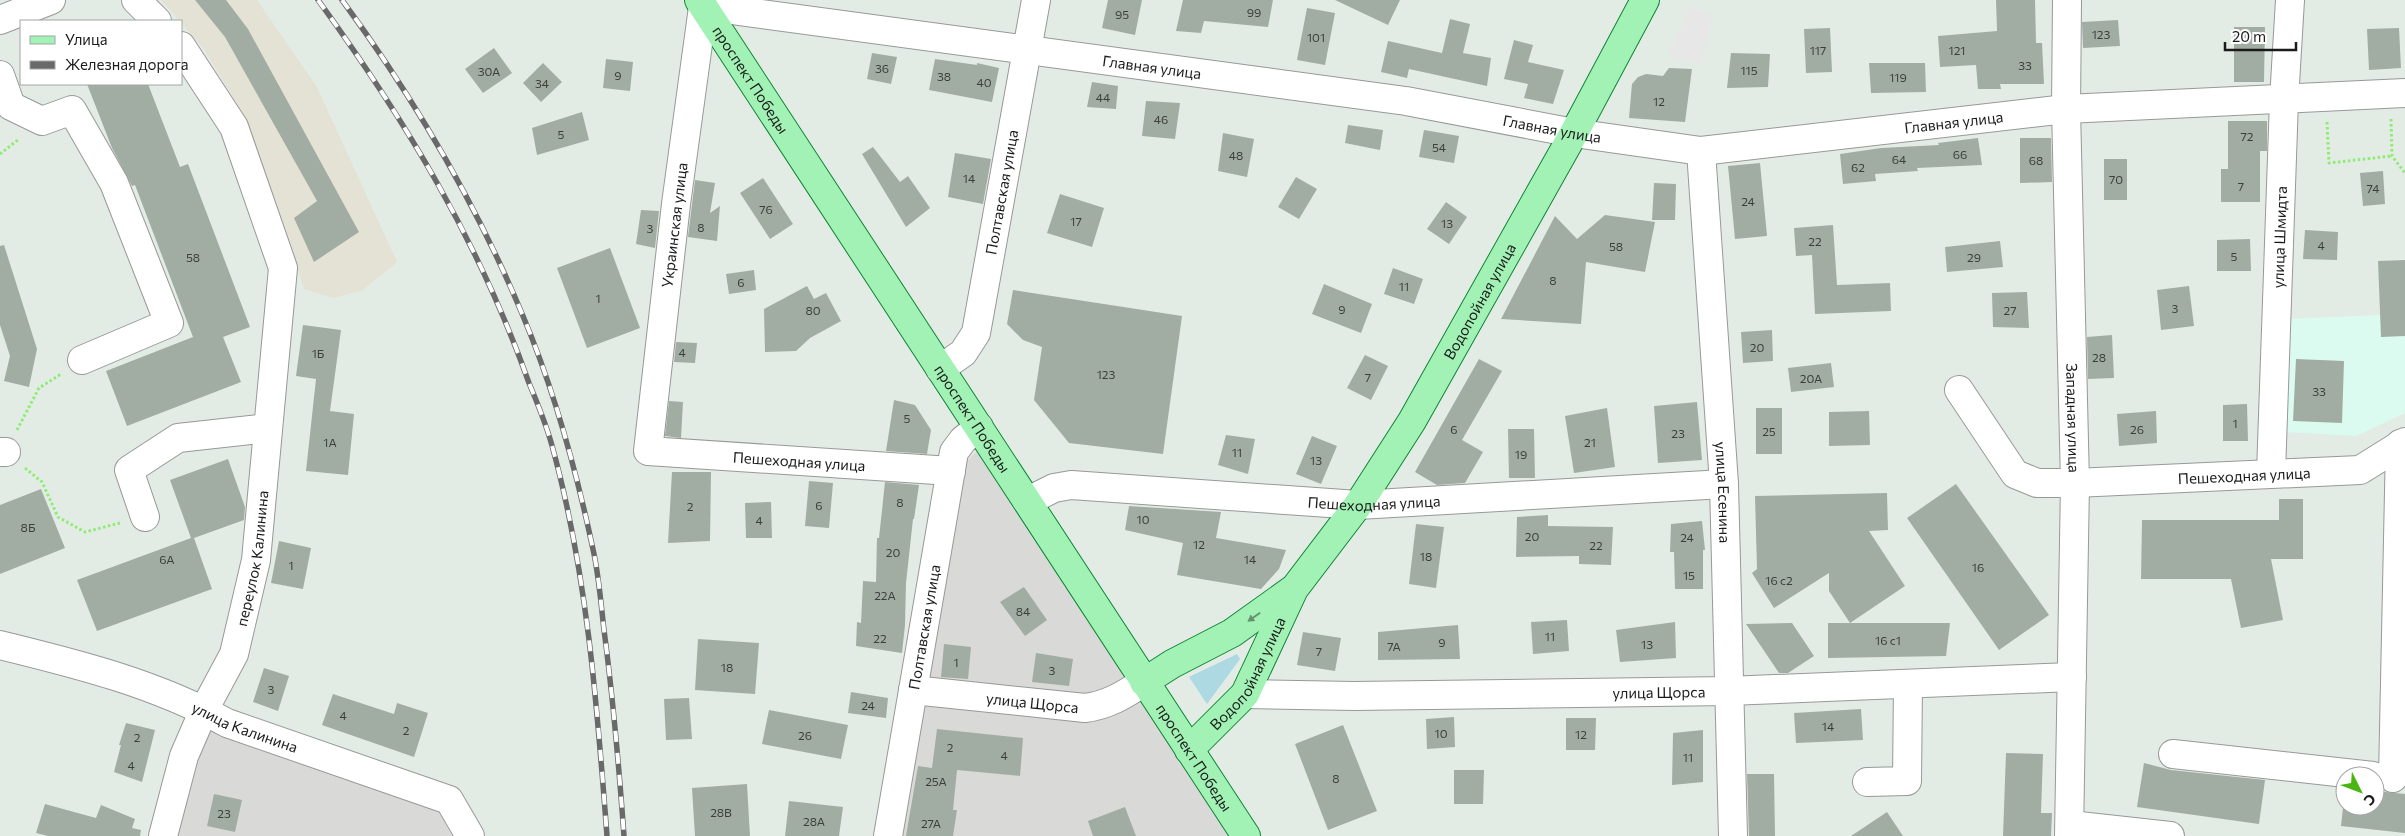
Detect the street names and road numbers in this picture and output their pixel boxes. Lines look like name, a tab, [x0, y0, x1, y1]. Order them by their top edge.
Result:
street label: проспект Победы	[709, 22, 793, 137]
street label: Главная улица	[1101, 51, 1202, 82]
street label: Главная улица	[1903, 107, 2004, 137]
street label: Главная улица	[1501, 111, 1602, 146]
street label: Полтавская улица	[981, 128, 1021, 256]
street label: Украинская улица	[657, 161, 691, 289]
street label: улица Шмидта	[2268, 186, 2290, 289]
street label: Водопойная улица	[1440, 240, 1519, 363]
street label: проспект Победы	[931, 361, 1015, 476]
street label: Западная улица	[2063, 363, 2084, 473]
street label: улица Есенина	[1712, 441, 1735, 543]
street label: Пешеходная улица	[732, 448, 866, 474]
street label: Пешеходная улица	[2177, 463, 2311, 487]
street label: переулок Калинина	[232, 490, 271, 628]
street label: Пешеходная улица	[1307, 491, 1441, 514]
street label: Полтавская улица	[904, 563, 944, 691]
street label: Водопойная улица	[1206, 614, 1289, 733]
street label: улица Щорса	[1612, 682, 1706, 702]
street label: улица Щорса	[985, 689, 1080, 716]
street label: улица Калинина	[189, 698, 300, 756]
street label: проспект Победы	[1153, 700, 1236, 815]

